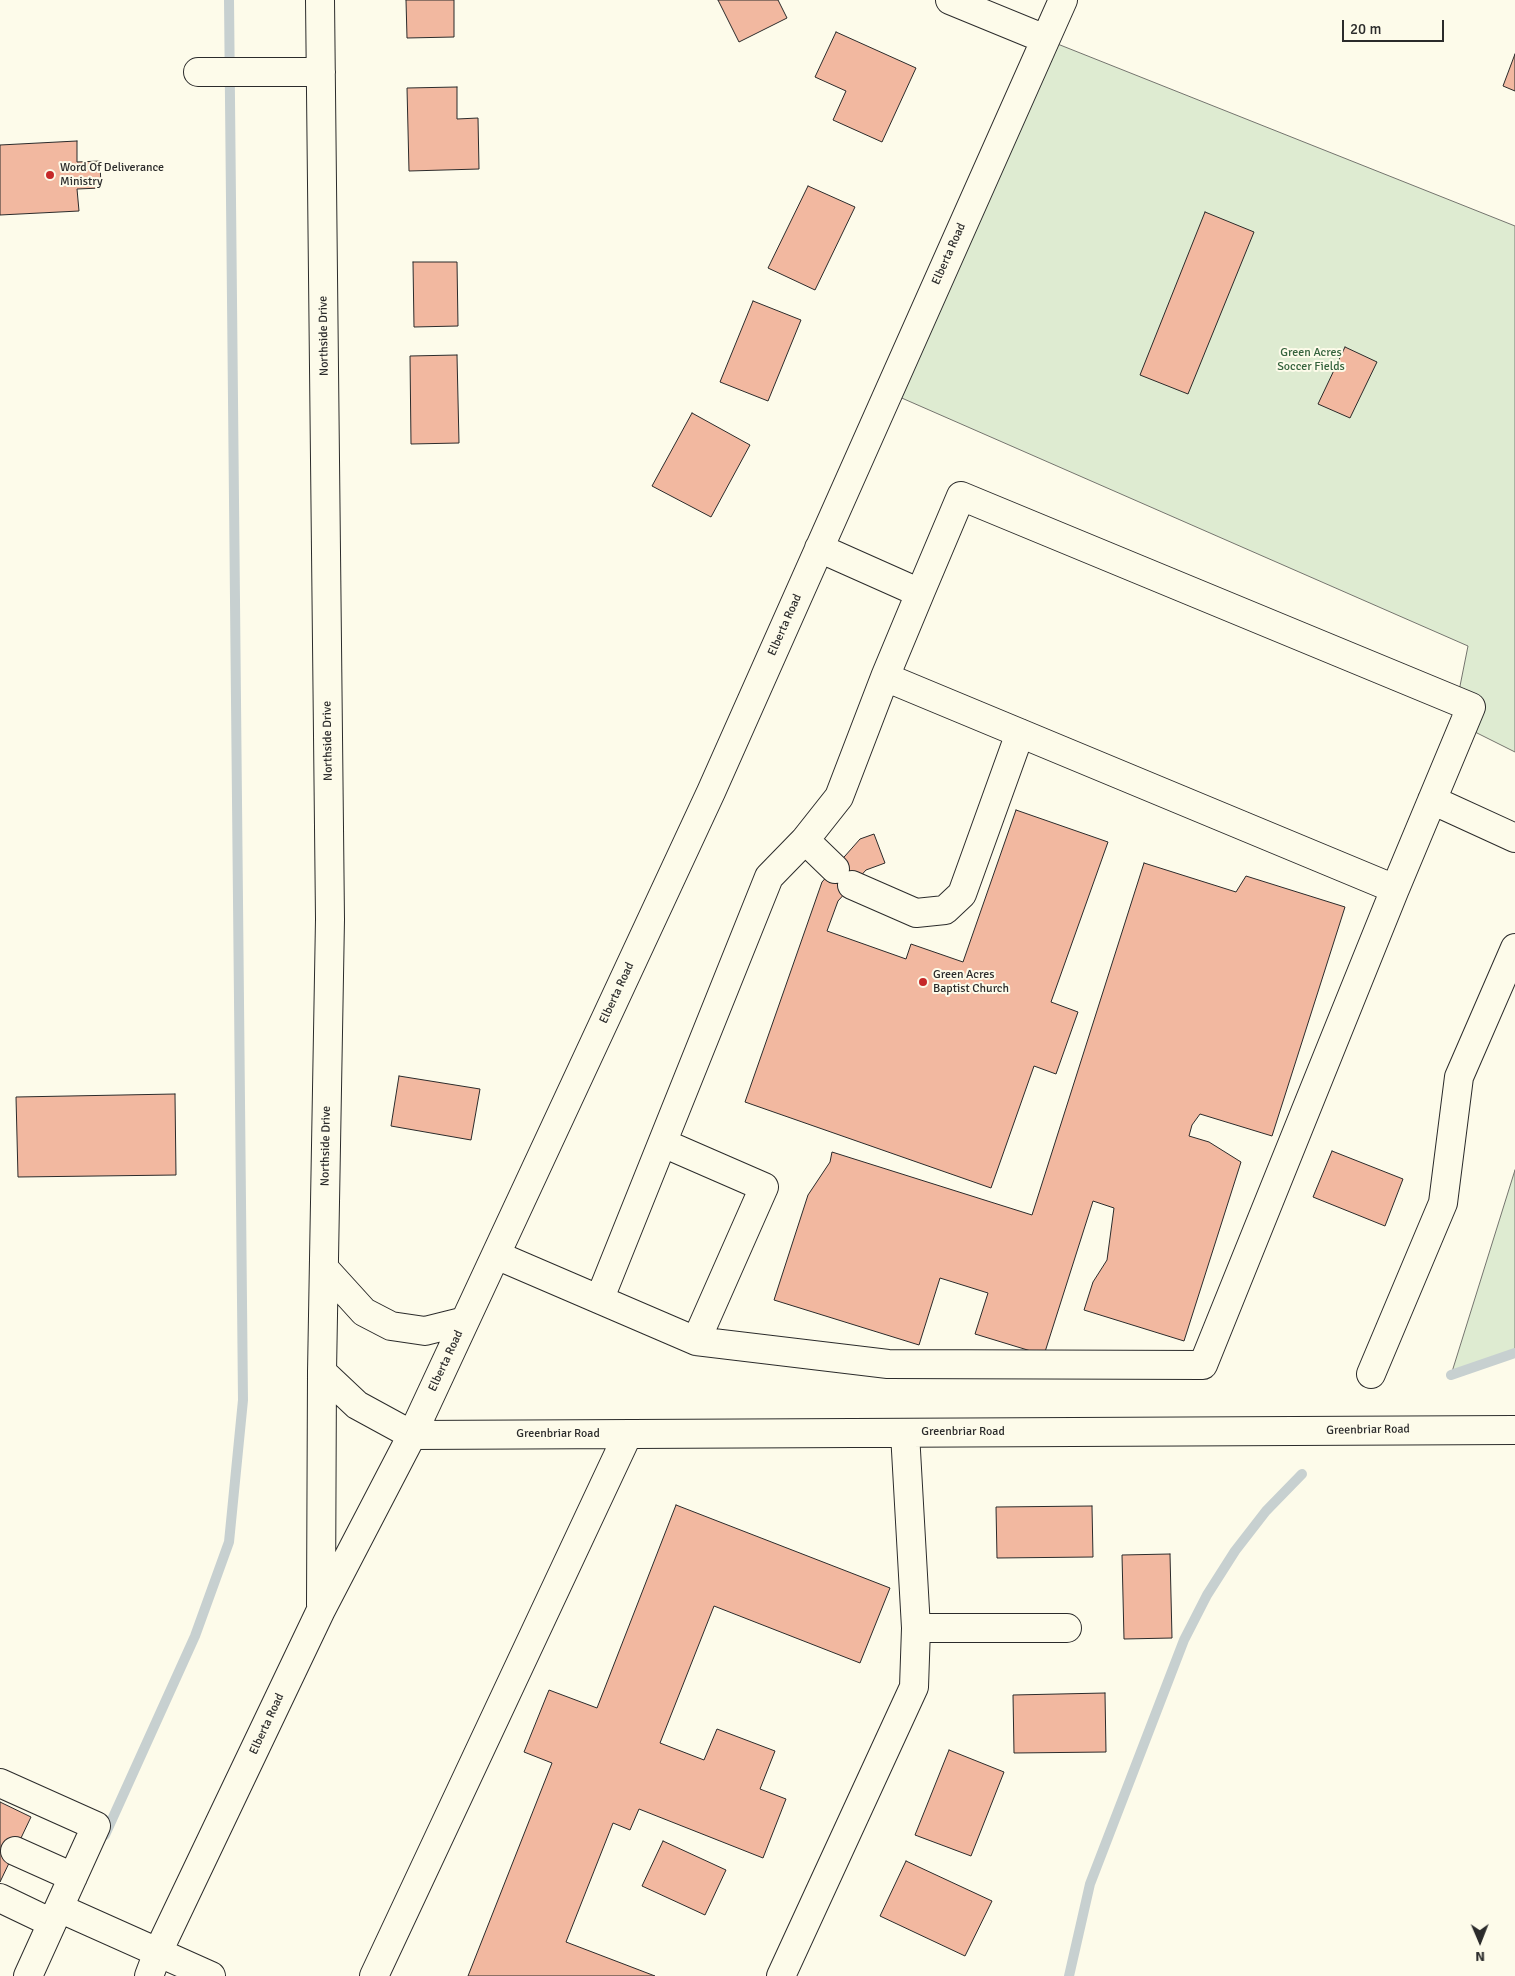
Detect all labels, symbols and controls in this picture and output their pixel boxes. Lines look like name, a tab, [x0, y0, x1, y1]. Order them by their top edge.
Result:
scale bar	[1345, 10, 1448, 42]
text: 20 m	[1350, 20, 1381, 38]
place label: Word Of Deliverance Ministry	[60, 161, 164, 189]
marker: Word Of Deliverance Ministry	[44, 169, 56, 181]
street label: Elberta Road	[929, 221, 969, 287]
street label: Northside Drive	[316, 296, 332, 376]
park label: Green Acres Soccer Fields	[1277, 346, 1345, 374]
street label: Elberta Road	[765, 592, 805, 658]
street label: Northside Drive	[320, 701, 336, 781]
street label: Elberta Road	[597, 960, 637, 1026]
place label: Green Acres Baptist Church	[933, 968, 1009, 996]
marker: Green Acres Baptist Church	[917, 976, 929, 988]
street label: Northside Drive	[318, 1106, 334, 1186]
street label: Elberta Road	[426, 1328, 466, 1394]
street label: Greenbriar Road	[1326, 1422, 1410, 1438]
street label: Greenbriar Road	[921, 1425, 1005, 1439]
street label: Greenbriar Road	[516, 1427, 600, 1441]
street label: Elberta Road	[247, 1691, 287, 1757]
north arrow	[1455, 1916, 1505, 1966]
text: N	[1475, 1948, 1485, 1965]

